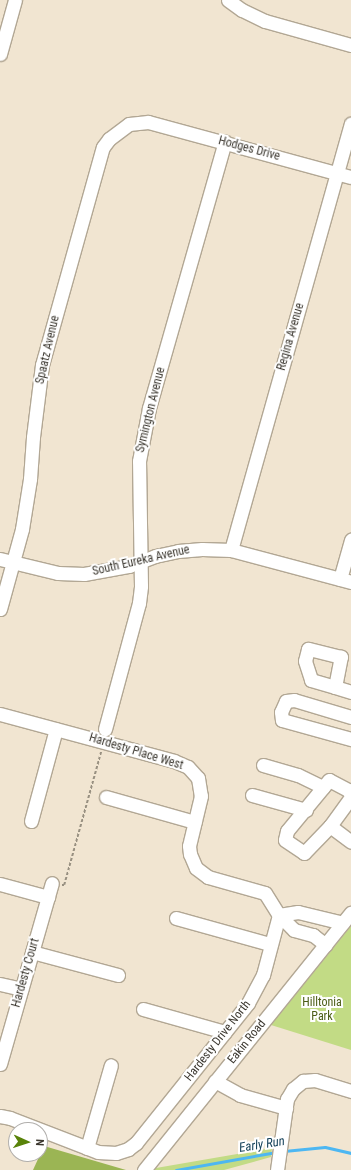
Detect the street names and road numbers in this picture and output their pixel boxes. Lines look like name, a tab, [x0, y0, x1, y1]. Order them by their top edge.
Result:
street label: Hodges Drive	[217, 134, 281, 164]
street label: Regina Avenue	[274, 302, 308, 372]
street label: Spaatz Avenue	[33, 314, 63, 386]
street label: Symington Avenue	[133, 366, 169, 454]
street label: South Eureka Avenue	[91, 543, 191, 579]
street label: Hardesty Place West	[87, 731, 185, 773]
street label: Hardesty Court	[9, 937, 43, 1009]
street label: Hardesty Drive North	[182, 998, 254, 1084]
street label: Eakin Road	[225, 1017, 269, 1067]

